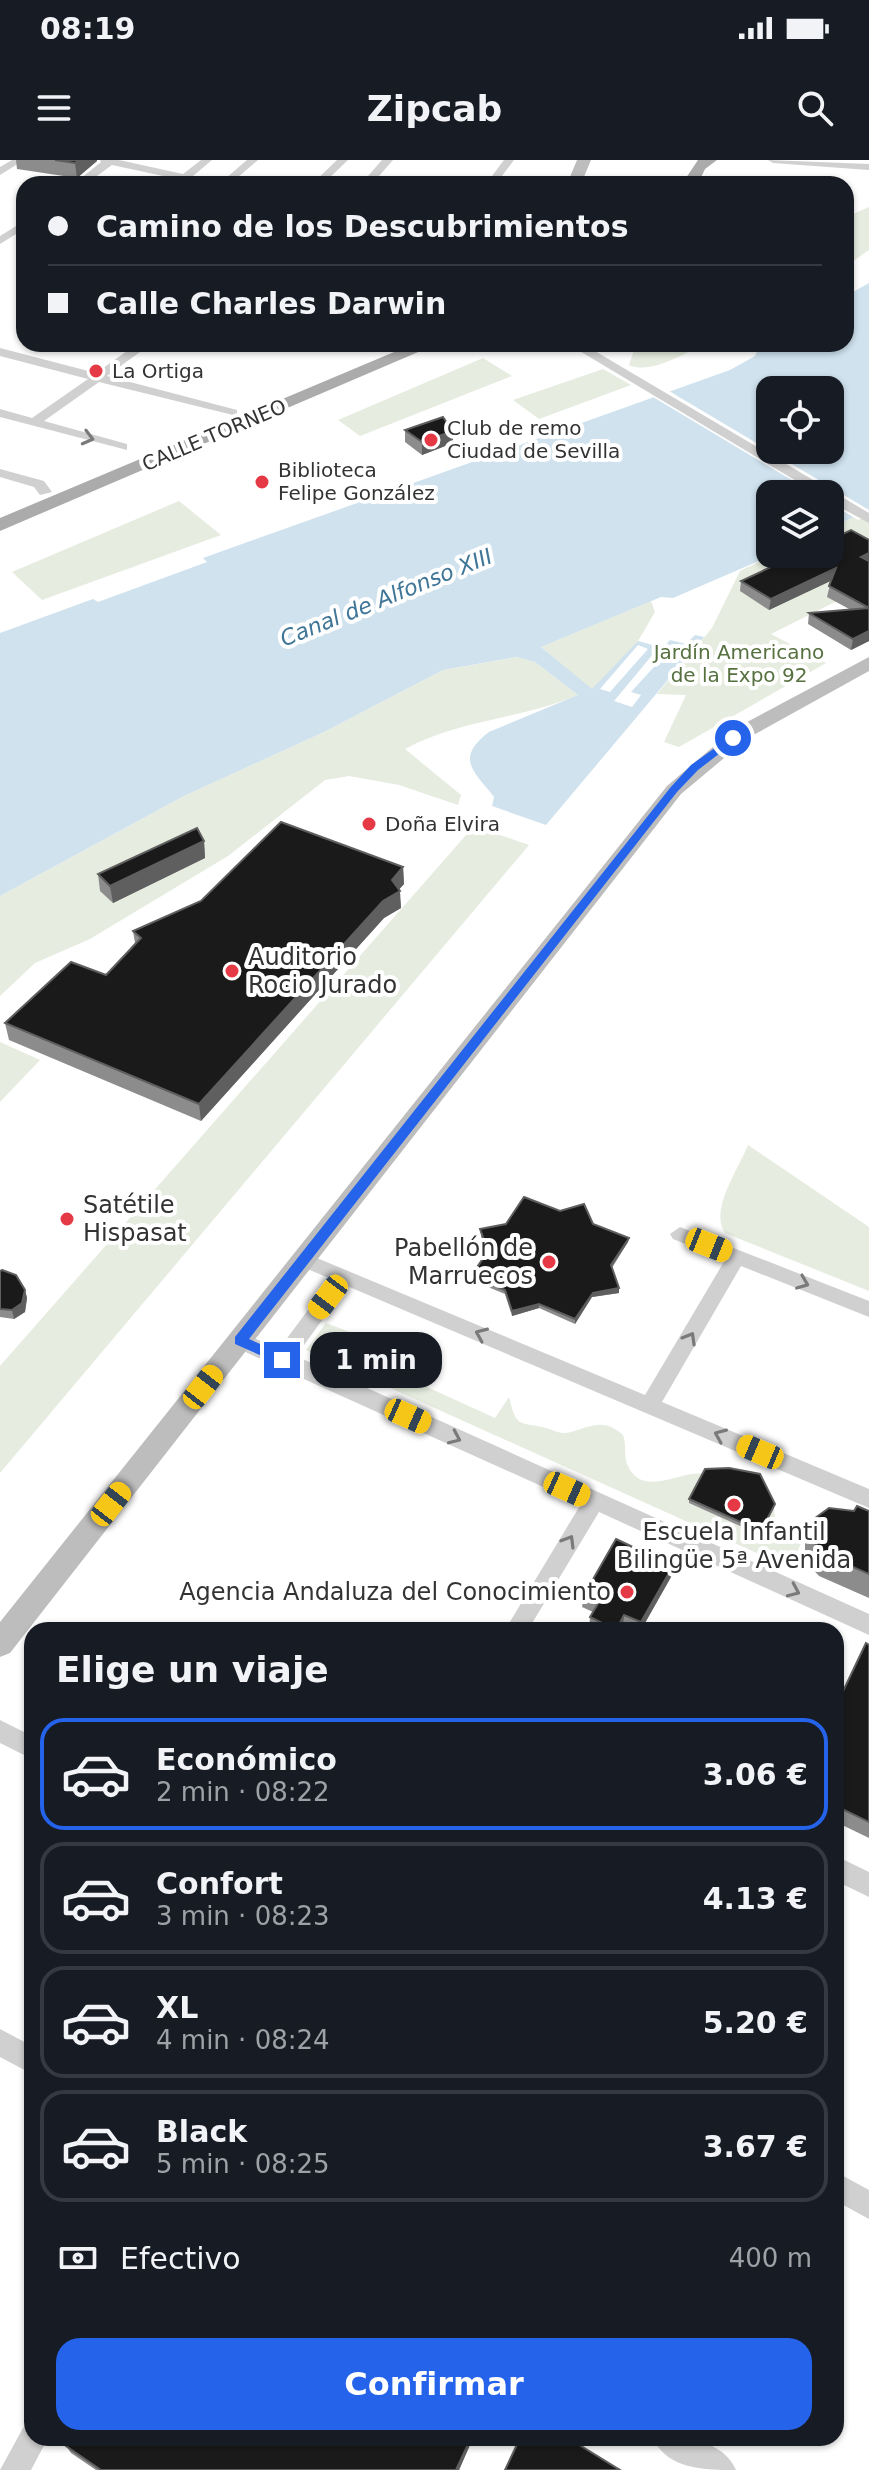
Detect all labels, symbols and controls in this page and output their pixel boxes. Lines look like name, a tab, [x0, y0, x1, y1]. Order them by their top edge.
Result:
text: 08:19	[40, 11, 136, 46]
icon: menu	[32, 86, 76, 130]
icon: search	[793, 86, 837, 130]
text: Zipcab	[367, 88, 502, 129]
text: Camino de los Descubrimientos	[96, 209, 629, 244]
text: Calle Charles Darwin	[96, 286, 446, 321]
place label: La Ortiga	[112, 359, 204, 383]
marker: La Ortiga	[87, 362, 105, 380]
map controls	[756, 376, 844, 568]
button: locate	[756, 376, 844, 464]
street label: CALLE TORNEO	[138, 394, 290, 476]
place label: Club de remo Ciudad de Sevilla	[447, 416, 620, 463]
one-way arrow	[80, 429, 94, 445]
marker: Club de remo Ciudad de Sevilla	[422, 431, 440, 449]
place label: Biblioteca Felipe González	[278, 458, 435, 505]
marker: Biblioteca Felipe González	[253, 473, 271, 491]
button: layers	[756, 480, 844, 568]
water label: Canal de Alfonso XIII	[276, 543, 496, 652]
park label: Jardín Americano de la Expo 92	[652, 640, 824, 687]
route start	[715, 720, 751, 756]
place label: Doña Elvira	[385, 812, 500, 836]
marker: Doña Elvira	[360, 815, 378, 833]
place label: Auditorio Rocio Jurado	[248, 943, 397, 999]
marker: Auditorio Rocio Jurado	[223, 962, 241, 980]
place label: Satétile Hispasat	[83, 1191, 187, 1247]
marker: Satétile Hispasat	[58, 1210, 76, 1228]
car	[682, 1225, 736, 1265]
place label: Pabellón de Marruecos	[394, 1234, 533, 1290]
marker: Pabellón de Marruecos	[540, 1253, 558, 1271]
car	[304, 1271, 352, 1323]
one-way arrow	[795, 1273, 809, 1290]
one-way arrow	[475, 1327, 489, 1343]
callout: 1 min	[310, 1332, 442, 1388]
one-way arrow	[680, 1332, 696, 1347]
route end	[264, 1342, 300, 1378]
text: 1 min	[335, 1345, 417, 1375]
car	[179, 1361, 227, 1413]
car	[381, 1395, 435, 1437]
one-way arrow	[447, 1428, 462, 1444]
one-way arrow	[714, 1429, 728, 1445]
car	[733, 1432, 787, 1472]
car	[540, 1468, 594, 1510]
car	[87, 1478, 135, 1530]
marker: Escuela Infantil Bilingüe 5ª Avenida	[725, 1496, 743, 1514]
place label: Escuela Infantil Bilingüe 5ª Avenida	[617, 1518, 851, 1574]
one-way arrow	[559, 1535, 575, 1550]
place label: Agencia Andaluza del Conocimiento	[179, 1578, 611, 1606]
one-way arrow	[786, 1582, 800, 1598]
marker: Agencia Andaluza del Conocimiento	[618, 1583, 636, 1601]
text: Elige un viaje	[56, 1649, 329, 1690]
icon: car	[60, 1738, 132, 1810]
text: Económico	[156, 1742, 337, 1777]
text: 3.06 €	[703, 1757, 808, 1792]
text: 2 min · 08:22	[156, 1777, 330, 1807]
icon: car	[60, 1862, 132, 1934]
text: Confort	[156, 1866, 283, 1901]
text: 4.13 €	[703, 1881, 808, 1916]
text: 3 min · 08:23	[156, 1901, 330, 1931]
icon: car	[60, 1986, 132, 2058]
text: XL	[156, 1990, 198, 2025]
text: 5.20 €	[703, 2005, 808, 2040]
text: 4 min · 08:24	[156, 2025, 330, 2055]
icon: car	[60, 2110, 132, 2182]
text: Black	[156, 2114, 247, 2149]
text: 3.67 €	[703, 2129, 808, 2164]
text: 5 min · 08:25	[156, 2149, 330, 2179]
icon: cash	[56, 2236, 100, 2280]
text: Efectivo	[120, 2241, 241, 2276]
text: 400 m	[729, 2243, 812, 2273]
button: Confirmar	[56, 2338, 812, 2430]

